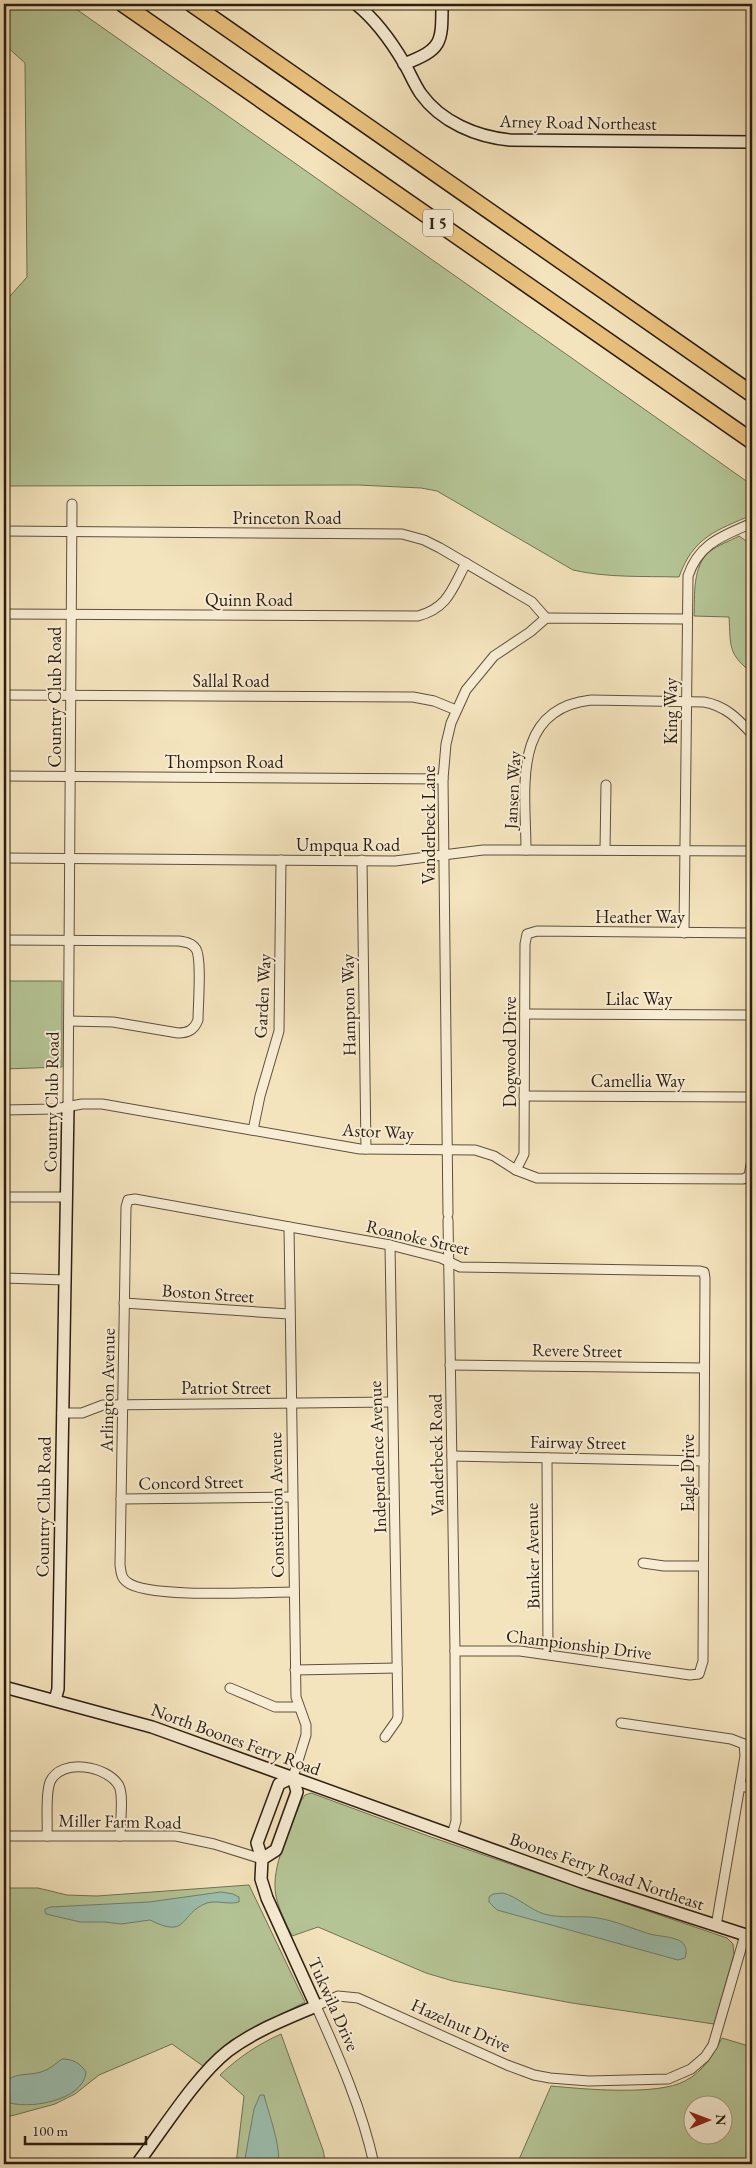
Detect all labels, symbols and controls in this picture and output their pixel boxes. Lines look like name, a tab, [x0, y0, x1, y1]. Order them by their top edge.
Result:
street label: Arney Road Northeast	[498, 109, 657, 135]
road number: I 5	[423, 210, 453, 237]
street label: Princeton Road	[232, 506, 342, 529]
street label: Quinn Road	[205, 588, 294, 611]
street label: Country Club Road	[43, 626, 66, 767]
street label: Sallal Road	[193, 669, 270, 692]
street label: King Way	[659, 677, 682, 745]
street label: Thompson Road	[164, 750, 284, 773]
street label: Jansen Way	[498, 750, 526, 832]
street label: Vanderbeck Lane	[417, 766, 440, 884]
street label: Umpqua Road	[296, 833, 401, 856]
street label: Heather Way	[595, 905, 685, 928]
street label: Garden Way	[248, 953, 276, 1039]
street label: Hampton Way	[336, 954, 360, 1056]
street label: Lilac Way	[606, 987, 673, 1010]
street label: Dogwood Drive	[498, 996, 521, 1108]
street label: Country Club Road	[38, 1030, 64, 1173]
street label: Camellia Way	[591, 1069, 685, 1092]
street label: Astor Way	[340, 1118, 415, 1144]
street label: Roanoke Street	[364, 1214, 472, 1260]
street label: Boston Street	[161, 1278, 255, 1308]
street label: Arlington Avenue	[94, 1328, 120, 1453]
street label: Revere Street	[532, 1338, 623, 1362]
street label: Patriot Street	[181, 1376, 271, 1399]
street label: Independence Avenue	[363, 1380, 391, 1534]
street label: Vanderbeck Road	[423, 1393, 449, 1516]
street label: Fairway Street	[530, 1430, 627, 1454]
street label: Constitution Avenue	[263, 1432, 289, 1578]
street label: Eagle Drive	[676, 1434, 699, 1512]
street label: Country Club Road	[30, 1435, 56, 1578]
street label: Concord Street	[138, 1470, 244, 1494]
street label: Bunker Avenue	[520, 1503, 544, 1609]
street label: Championship Drive	[505, 1624, 653, 1664]
street label: North Boones Ferry Road	[148, 1698, 325, 1781]
street label: Miller Farm Road	[58, 1808, 183, 1834]
street label: Boones Ferry Road Northeast	[507, 1827, 708, 1915]
street label: Tukwila Drive	[303, 1954, 365, 2054]
street label: Hazelnut Drive	[408, 1993, 514, 2057]
north arrow	[684, 2096, 734, 2146]
scale bar	[25, 2113, 146, 2145]
text: N	[712, 2114, 730, 2126]
text: 100 m	[32, 2121, 69, 2140]

